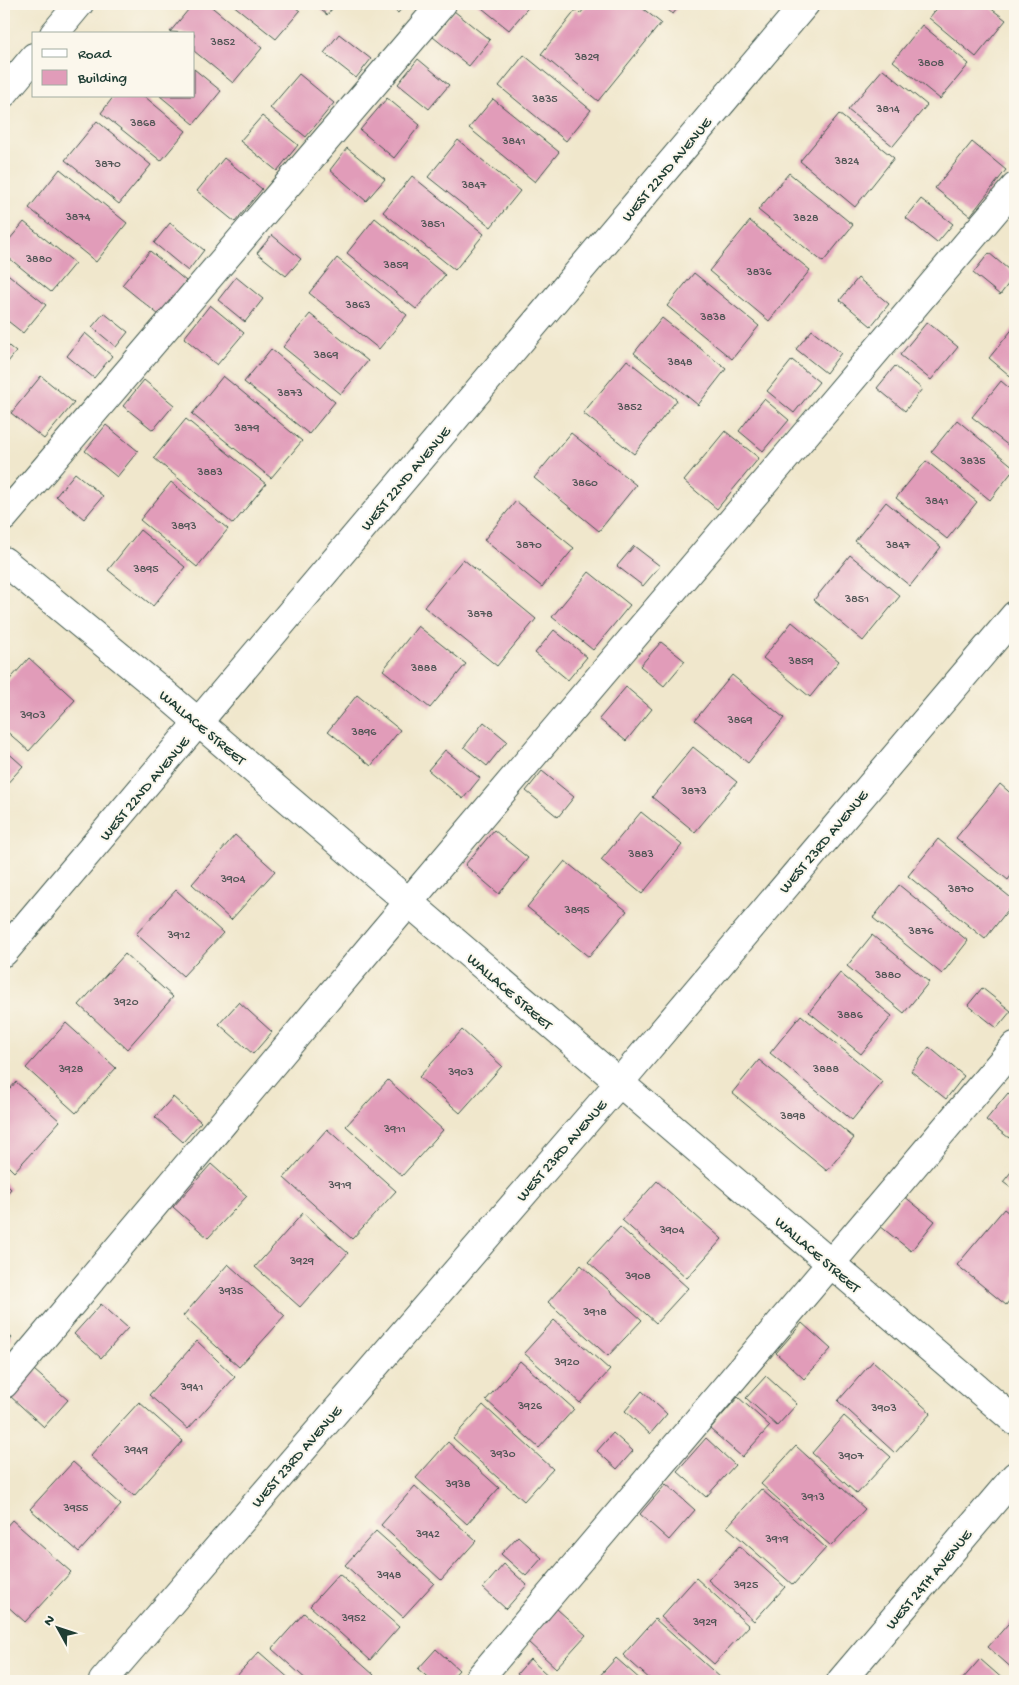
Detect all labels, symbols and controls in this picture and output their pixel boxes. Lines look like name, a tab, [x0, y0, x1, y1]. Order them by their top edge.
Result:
legend	[32, 32, 195, 98]
house number: 3852	[210, 36, 236, 50]
text: Road	[78, 46, 112, 64]
house number: 3829	[574, 51, 599, 65]
house number: 3808	[917, 57, 945, 71]
text: Building	[77, 70, 127, 88]
house number: 3835	[531, 93, 558, 107]
house number: 3814	[875, 103, 900, 117]
street label: WEST 22ND AVENUE	[619, 114, 717, 226]
house number: 3868	[129, 117, 156, 131]
house number: 3841	[501, 135, 526, 149]
house number: 3824	[834, 155, 859, 169]
house number: 3870	[94, 158, 121, 172]
house number: 3847	[461, 179, 487, 193]
house number: 3874	[65, 211, 91, 225]
house number: 3828	[792, 212, 819, 226]
house number: 3851	[420, 218, 445, 232]
house number: 3880	[25, 253, 52, 267]
house number: 3859	[382, 259, 409, 273]
house number: 3836	[745, 266, 772, 280]
house number: 3863	[344, 299, 371, 313]
house number: 3838	[699, 311, 726, 325]
house number: 3869	[313, 349, 338, 363]
house number: 3848	[666, 356, 693, 370]
house number: 3873	[276, 387, 303, 401]
house number: 3852	[617, 401, 643, 415]
house number: 3879	[233, 422, 260, 436]
street label: WEST 22ND AVENUE	[358, 423, 456, 535]
house number: 3835	[959, 455, 986, 469]
house number: 3883	[196, 466, 223, 480]
house number: 3860	[571, 477, 598, 491]
house number: 3841	[924, 495, 949, 509]
house number: 3893	[170, 520, 197, 534]
house number: 3870	[515, 539, 542, 553]
house number: 3847	[885, 539, 911, 553]
house number: 3895	[132, 563, 159, 577]
house number: 3851	[844, 593, 869, 607]
house number: 3878	[466, 608, 493, 622]
house number: 3859	[787, 655, 814, 669]
house number: 3888	[410, 662, 437, 676]
street label: WALLACE STREET	[155, 687, 250, 771]
house number: 3903	[19, 709, 46, 723]
house number: 3869	[727, 714, 752, 728]
house number: 3896	[351, 726, 377, 740]
street label: WEST 22ND AVENUE	[97, 733, 195, 845]
house number: 3873	[680, 785, 707, 799]
street label: WEST 23RD AVENUE	[776, 787, 873, 897]
house number: 3883	[627, 848, 654, 862]
house number: 3904	[220, 873, 246, 887]
house number: 3870	[947, 883, 974, 897]
house number: 3895	[563, 904, 590, 918]
house number: 3876	[907, 925, 934, 939]
house number: 3912	[167, 929, 191, 943]
street label: WALLACE STREET	[462, 950, 556, 1035]
house number: 3880	[874, 969, 901, 983]
house number: 3920	[113, 996, 139, 1010]
house number: 3886	[836, 1009, 864, 1023]
house number: 3928	[58, 1063, 84, 1077]
house number: 3888	[812, 1063, 839, 1077]
house number: 3903	[447, 1066, 474, 1080]
street label: WEST 23RD AVENUE	[513, 1096, 612, 1206]
house number: 3898	[779, 1110, 806, 1124]
house number: 3911	[383, 1123, 406, 1137]
house number: 3919	[327, 1179, 352, 1193]
street label: WALLACE STREET	[770, 1213, 864, 1298]
house number: 3904	[659, 1224, 685, 1238]
house number: 3929	[289, 1255, 314, 1269]
house number: 3908	[624, 1270, 651, 1284]
house number: 3935	[218, 1285, 243, 1299]
house number: 3918	[582, 1306, 607, 1320]
house number: 3920	[554, 1356, 580, 1370]
house number: 3941	[180, 1381, 204, 1395]
house number: 3926	[517, 1400, 543, 1414]
street label: WEST 23RD AVENUE	[248, 1402, 347, 1512]
house number: 3903	[870, 1402, 897, 1416]
house number: 3949	[123, 1444, 148, 1458]
house number: 3930	[489, 1448, 516, 1462]
house number: 3907	[837, 1450, 864, 1464]
house number: 3938	[444, 1478, 471, 1492]
house number: 3913	[800, 1491, 825, 1505]
house number: 3955	[63, 1502, 88, 1516]
street label: WEST 24TH AVENUE	[882, 1526, 977, 1634]
house number: 3942	[415, 1528, 440, 1542]
house number: 3919	[764, 1533, 789, 1547]
house number: 3948	[376, 1569, 402, 1583]
house number: 3925	[733, 1579, 758, 1593]
north arrow	[32, 1602, 82, 1652]
text: N	[41, 1612, 59, 1630]
house number: 3952	[341, 1612, 366, 1626]
house number: 3929	[692, 1616, 717, 1630]

